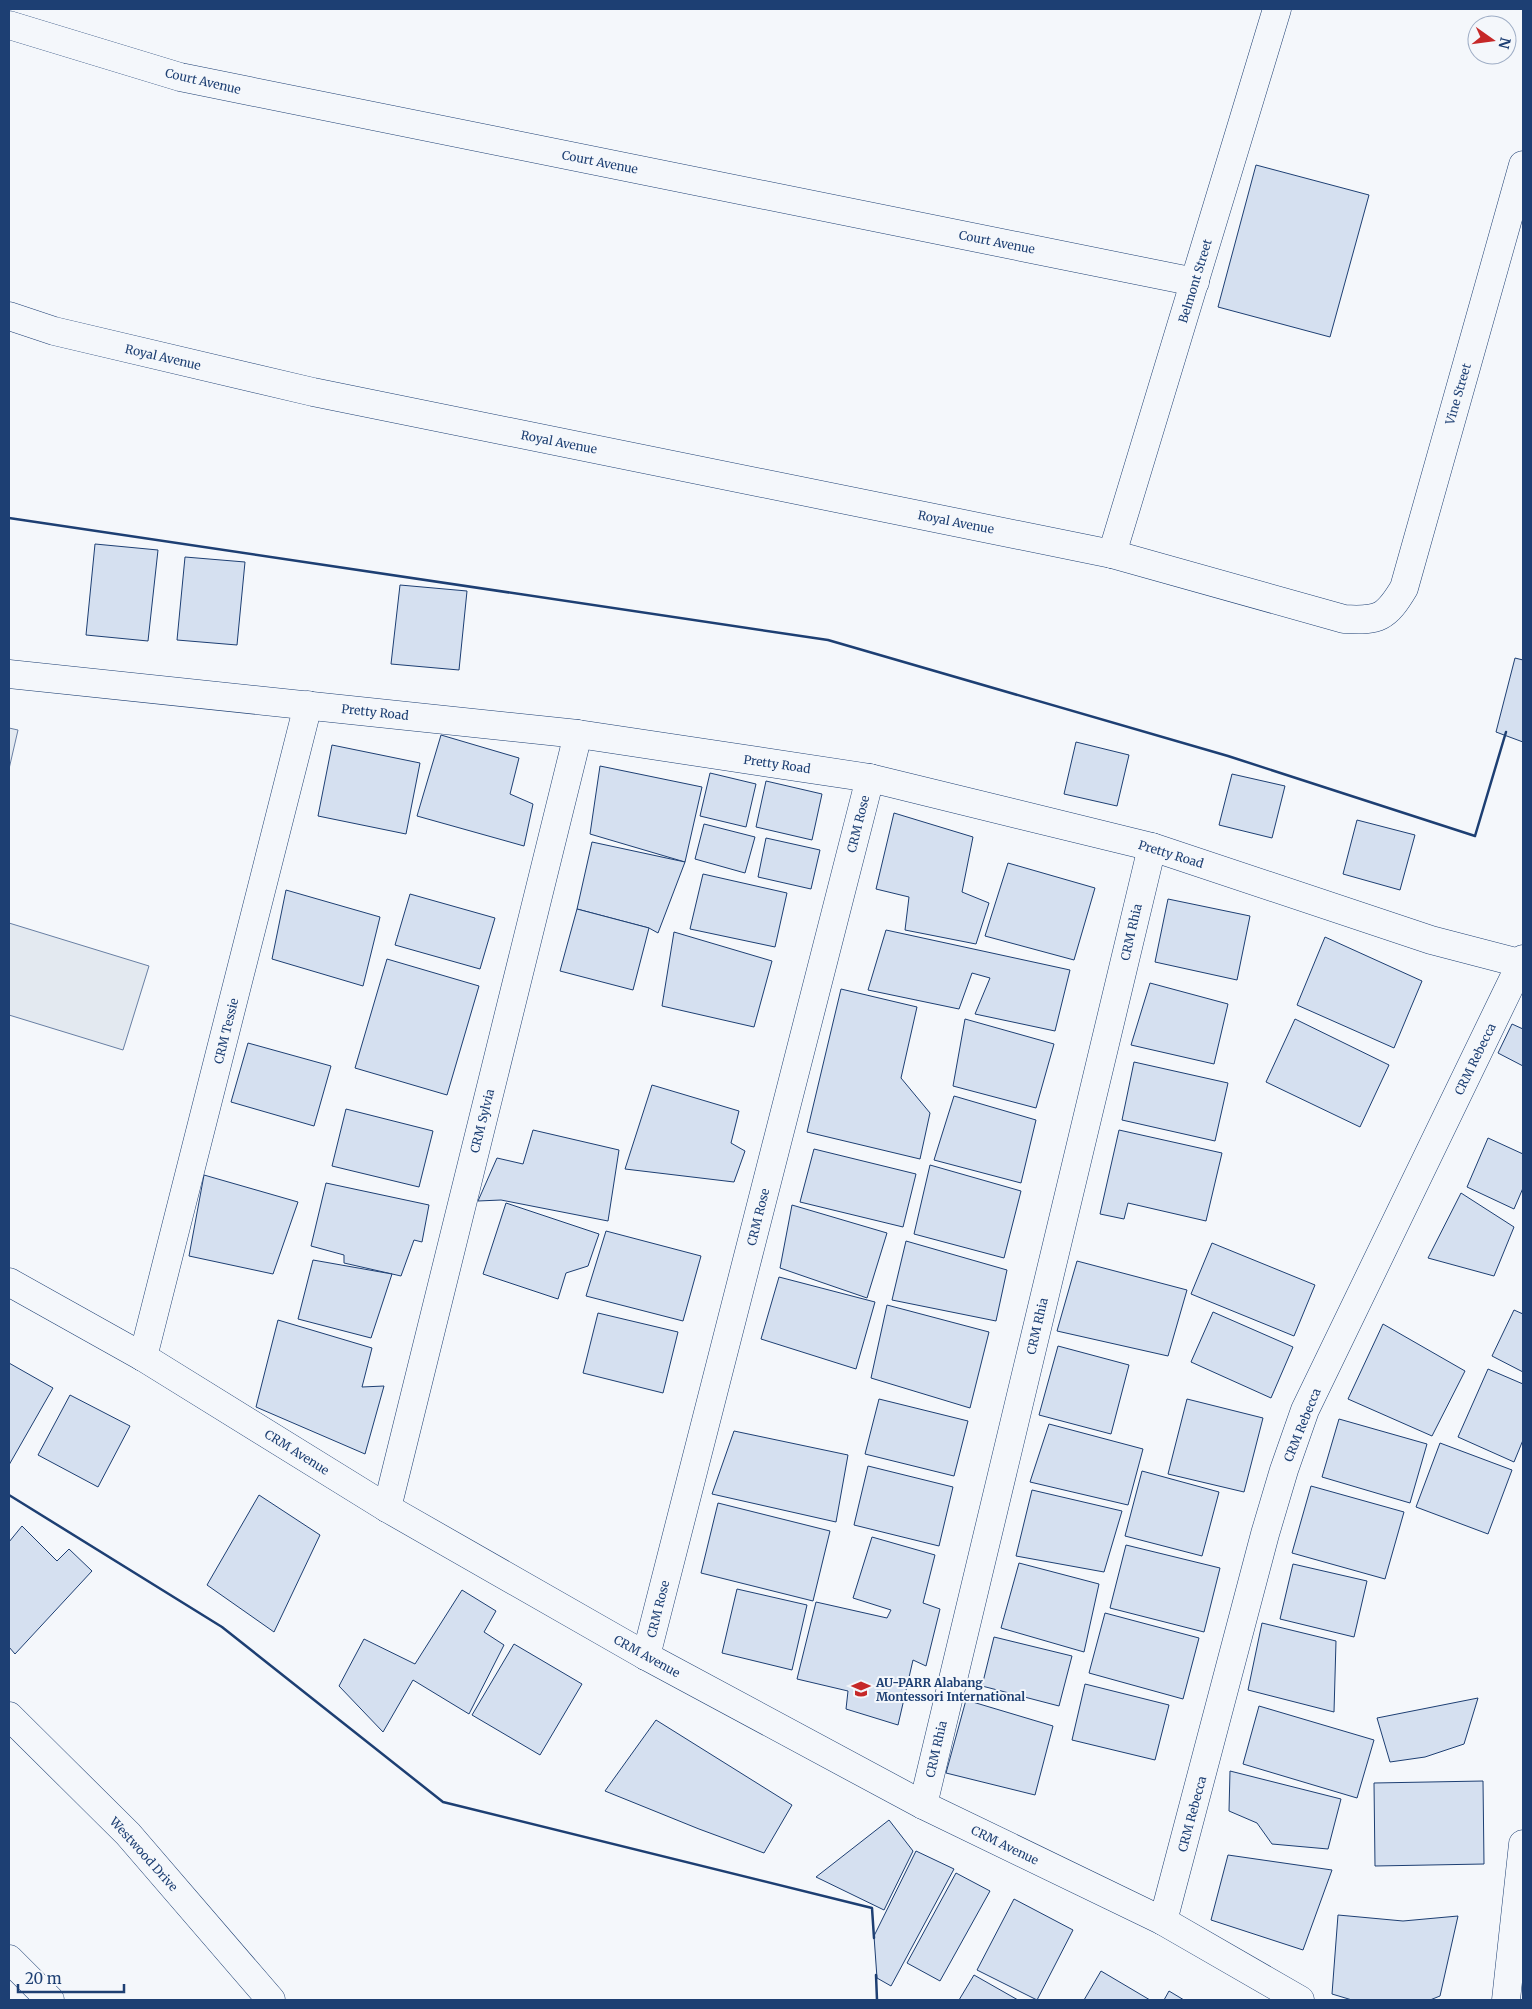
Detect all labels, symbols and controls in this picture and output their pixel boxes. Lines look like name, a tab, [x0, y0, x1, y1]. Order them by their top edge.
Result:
north arrow	[1467, 15, 1517, 65]
text: N	[1495, 36, 1515, 51]
street label: Court Avenue	[164, 65, 242, 97]
street label: Court Avenue	[561, 147, 639, 177]
street label: Court Avenue	[958, 227, 1036, 257]
street label: Belmont Street	[1175, 237, 1215, 325]
street label: Royal Avenue	[124, 341, 202, 373]
street label: Vine Street	[1442, 361, 1474, 427]
street label: Royal Avenue	[520, 427, 598, 457]
street label: Royal Avenue	[917, 507, 995, 537]
street label: Pretty Road	[341, 701, 409, 723]
street label: Pretty Road	[743, 752, 811, 776]
street label: CRM Rose	[844, 794, 872, 854]
street label: Pretty Road	[1137, 837, 1205, 871]
street label: CRM Rhia	[1117, 902, 1145, 962]
street label: CRM Tessie	[211, 997, 241, 1065]
street label: CRM Rebecca	[1451, 1020, 1499, 1097]
street label: CRM Sylvia	[467, 1087, 497, 1155]
street label: CRM Rose	[744, 1187, 772, 1247]
street label: CRM Rhia	[1023, 1296, 1051, 1356]
street label: CRM Rebecca	[1280, 1385, 1324, 1464]
street label: CRM Avenue	[262, 1426, 332, 1478]
street label: CRM Rose	[644, 1579, 672, 1639]
street label: CRM Avenue	[611, 1632, 683, 1680]
place label: AU-PARR Alabang Montessori International	[875, 1675, 1025, 1704]
school or university icon: AU-PARR Alabang Montessori International	[850, 1678, 872, 1700]
street label: CRM Rhia	[922, 1719, 950, 1779]
street label: CRM Rebecca	[1175, 1774, 1209, 1854]
street label: Westwood Drive	[106, 1813, 181, 1894]
street label: CRM Avenue	[969, 1822, 1041, 1868]
scale bar	[18, 1962, 124, 1994]
text: 20 m	[25, 1969, 62, 1988]

